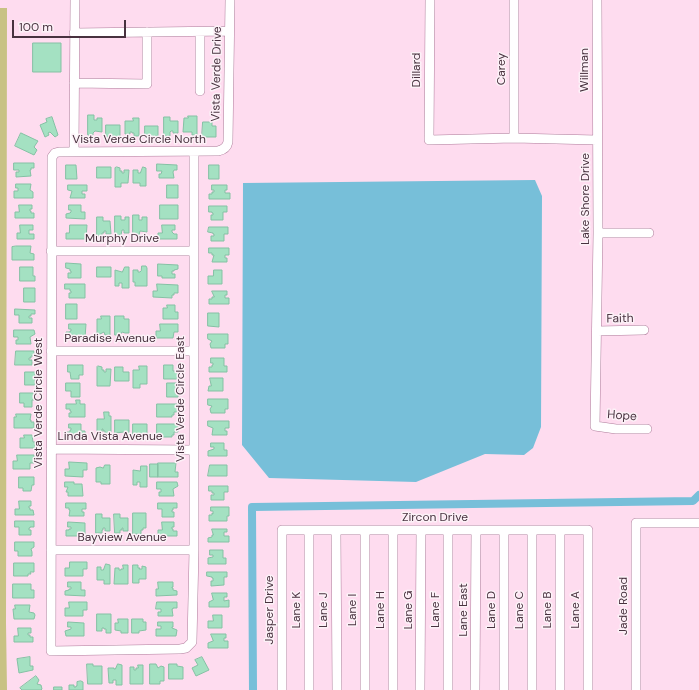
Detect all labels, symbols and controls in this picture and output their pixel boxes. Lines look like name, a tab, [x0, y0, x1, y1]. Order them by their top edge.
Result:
scale bar	[14, 12, 128, 38]
text: 100 m	[19, 19, 53, 35]
street label: Vista Verde Drive	[209, 26, 225, 122]
street label: Willman	[578, 48, 592, 92]
street label: Dillard	[410, 53, 424, 87]
street label: Carey	[495, 53, 509, 85]
street label: Vista Verde Circle North	[72, 133, 206, 147]
street label: Lake Shore Drive	[579, 153, 593, 245]
street label: Murphy Drive	[85, 232, 159, 246]
street label: Faith	[606, 312, 634, 326]
street label: Paradise Avenue	[64, 332, 156, 346]
street label: Vista Verde Circle East	[174, 336, 188, 462]
street label: Vista Verde Circle West	[32, 338, 46, 468]
street label: Hope	[607, 408, 637, 424]
street label: Linda Vista Avenue	[57, 430, 163, 444]
street label: Zircon Drive	[402, 511, 468, 525]
street label: Bayview Avenue	[77, 531, 167, 545]
street label: Jasper Drive	[263, 576, 277, 644]
street label: Jade Road	[617, 577, 631, 635]
street label: Lane East	[457, 583, 471, 637]
street label: Lane H	[374, 591, 388, 629]
street label: Lane G	[402, 591, 416, 629]
street label: Lane D	[485, 591, 499, 629]
street label: Lane C	[513, 591, 527, 629]
street label: Lane A	[569, 591, 583, 629]
street label: Lane K	[290, 592, 304, 628]
street label: Lane J	[317, 592, 331, 628]
street label: Lane F	[429, 592, 443, 628]
street label: Lane B	[541, 592, 555, 628]
street label: Lane I	[346, 594, 360, 626]

